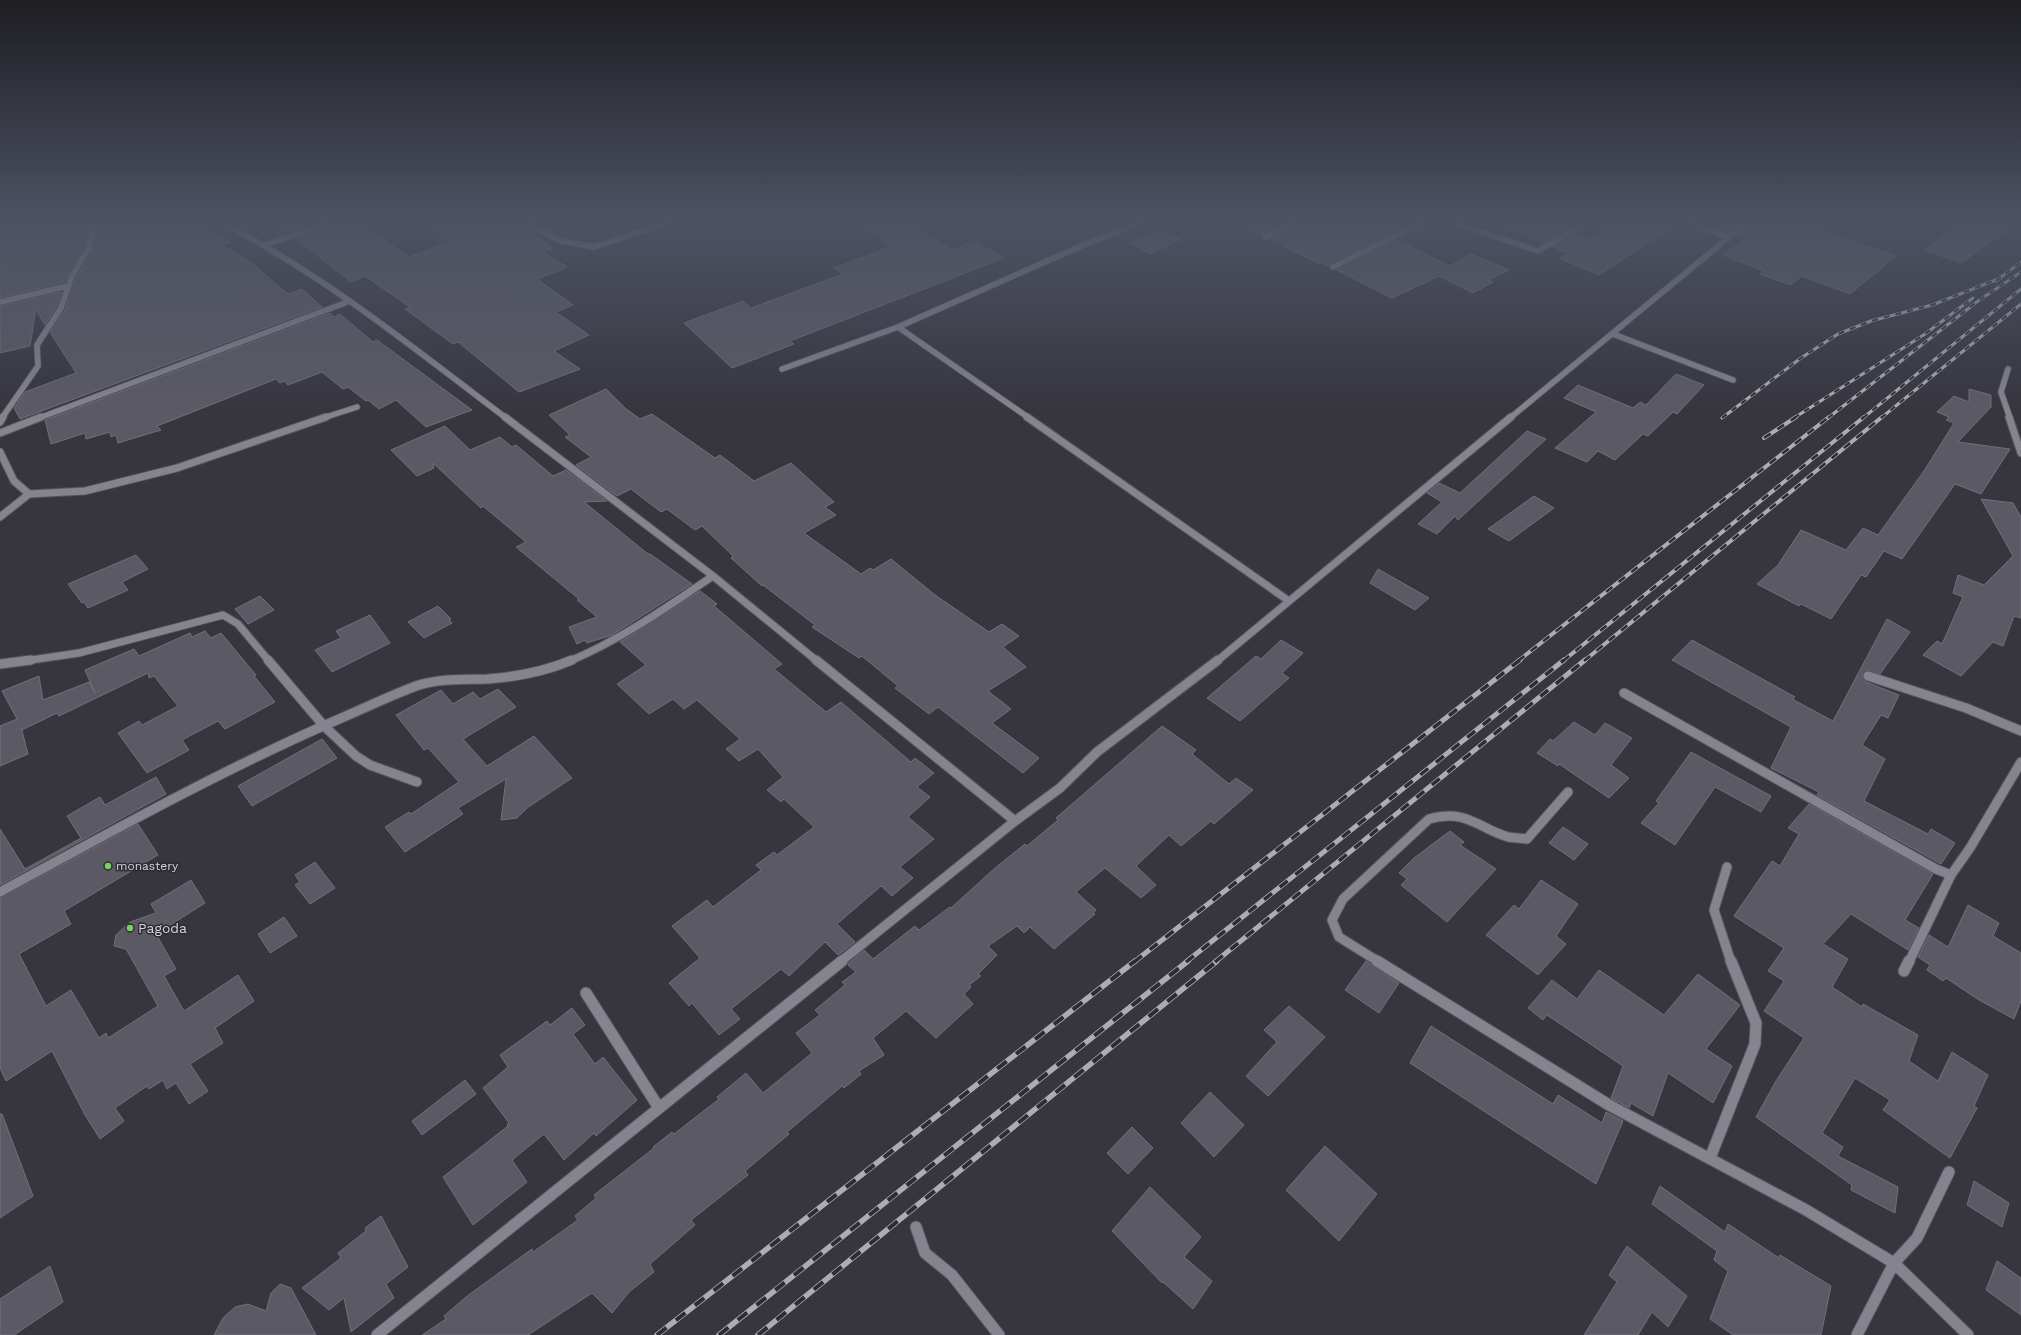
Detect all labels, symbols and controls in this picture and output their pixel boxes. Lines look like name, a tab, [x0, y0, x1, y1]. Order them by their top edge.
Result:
place label: monastery	[116, 859, 179, 873]
marker: monastery	[103, 861, 113, 871]
place label: Pagoda	[138, 920, 187, 936]
marker: Pagoda	[125, 923, 135, 933]

